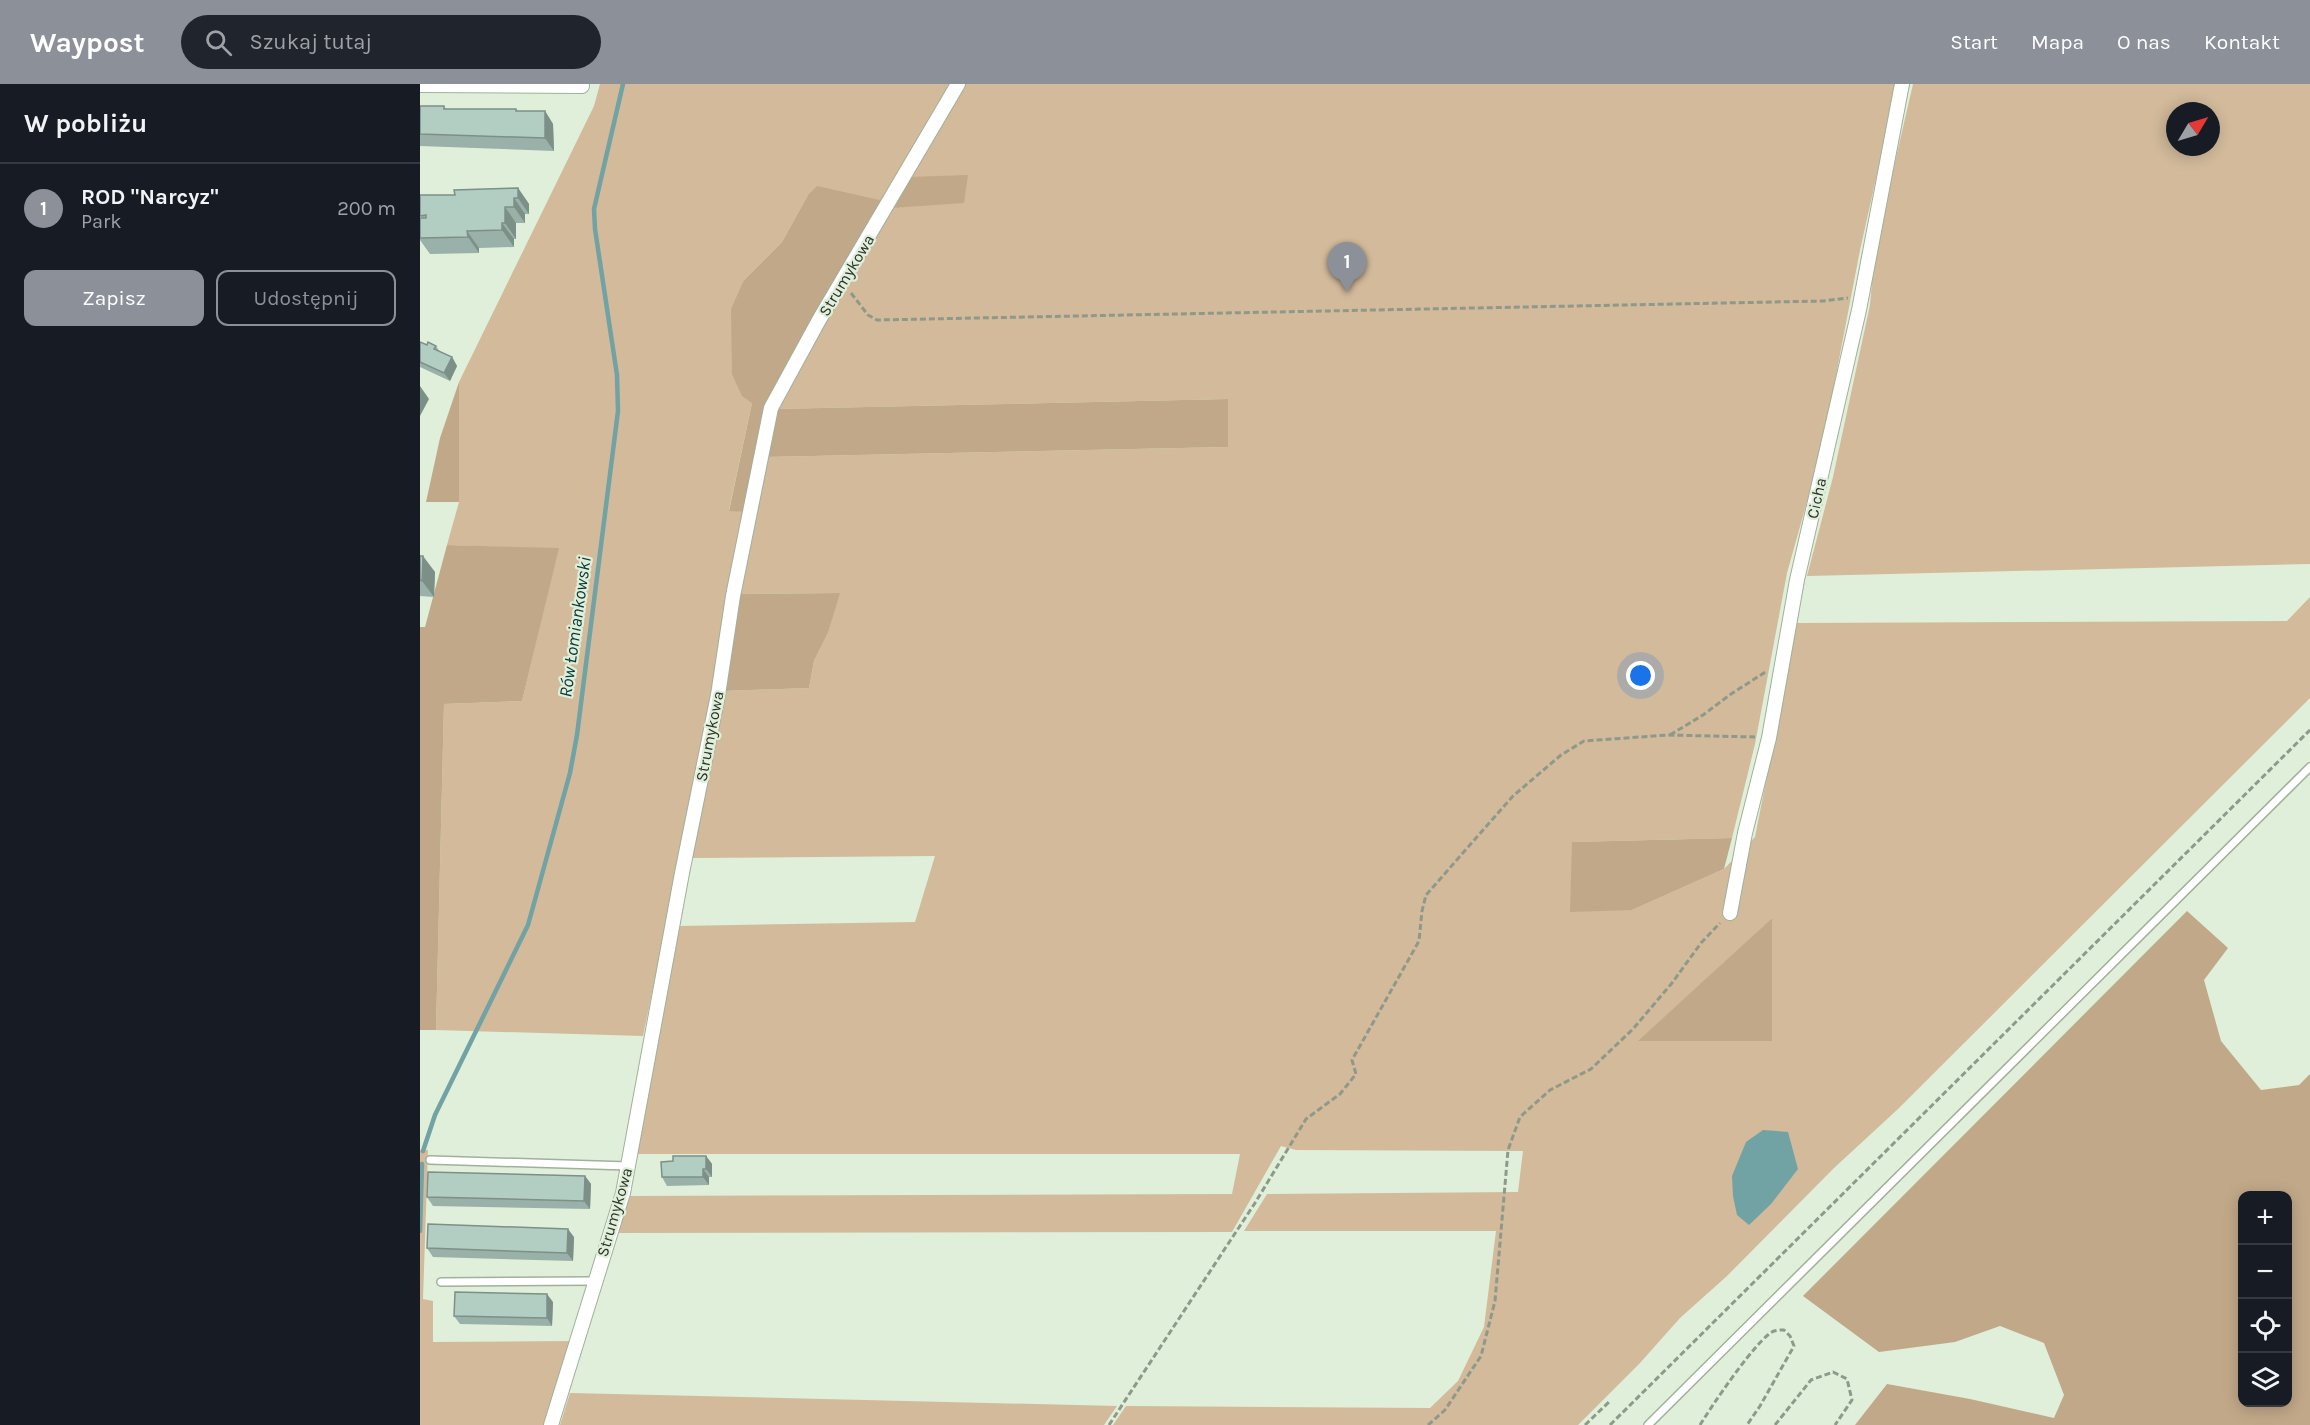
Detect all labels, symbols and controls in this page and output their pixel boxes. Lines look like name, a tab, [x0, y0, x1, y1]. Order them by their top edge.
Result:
search box	[181, 15, 601, 69]
text: Waypost	[30, 26, 145, 59]
icon: search	[202, 26, 235, 59]
text: Szukaj tutaj	[250, 29, 372, 55]
text: Start	[1950, 30, 1998, 54]
text: Mapa	[2031, 30, 2084, 54]
text: O nas	[2117, 30, 2171, 54]
text: Kontakt	[2204, 30, 2280, 54]
north arrow	[2166, 102, 2220, 156]
text: W pobliżu	[24, 108, 147, 139]
text: ROD "Narcyz"	[81, 184, 219, 210]
text: 1	[40, 197, 47, 220]
text: 200 m	[337, 197, 396, 220]
text: Park	[81, 210, 122, 233]
street label: Strumykowa	[815, 231, 878, 319]
pin: 1	[1328, 242, 1366, 292]
button: Zapisz	[24, 270, 204, 326]
button: Udostępnij	[216, 270, 396, 326]
street label: Cicha	[1803, 476, 1830, 520]
water label: Rów Łomiankowski	[554, 555, 596, 699]
your location	[1626, 661, 1655, 690]
street label: Strumykowa	[691, 689, 728, 783]
street label: Strumykowa	[593, 1165, 636, 1259]
map controls	[2238, 1191, 2292, 1407]
button: +	[2238, 1191, 2292, 1245]
button: −	[2238, 1245, 2292, 1299]
button: locate	[2238, 1299, 2292, 1353]
button: layers	[2238, 1353, 2292, 1407]

